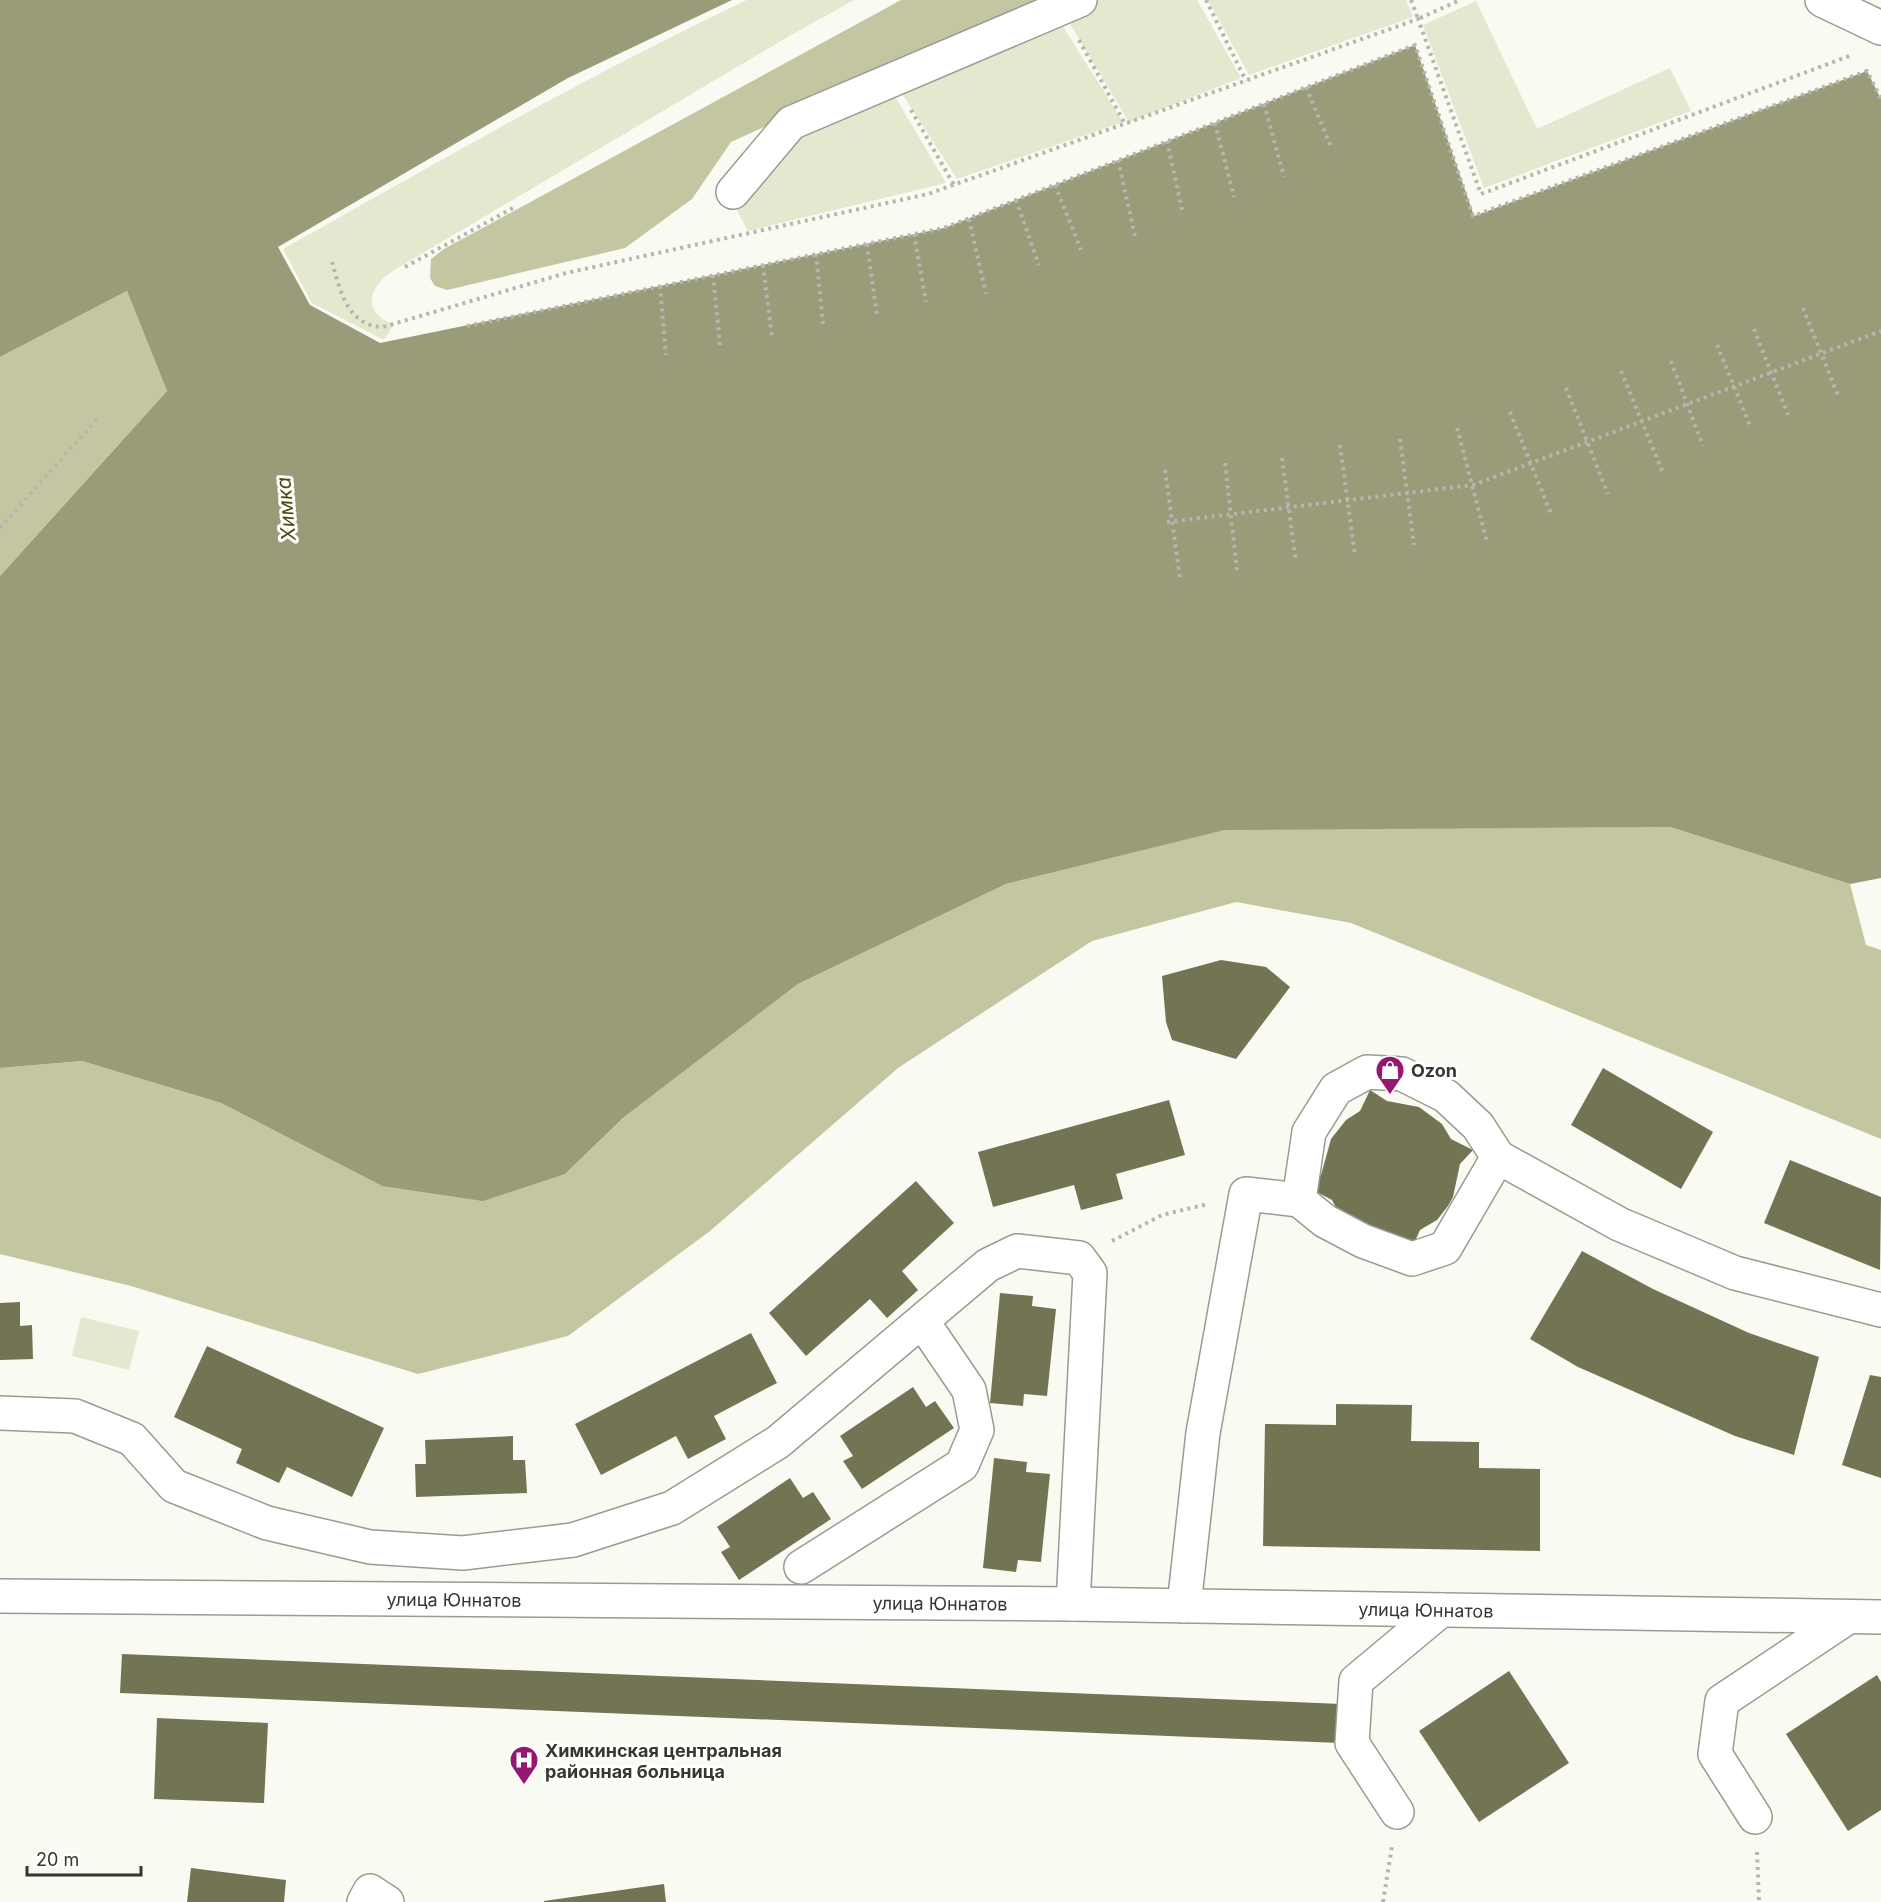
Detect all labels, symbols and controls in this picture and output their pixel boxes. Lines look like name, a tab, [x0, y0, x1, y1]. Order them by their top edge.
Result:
water label: Химка	[271, 476, 301, 543]
shop icon: Ozon	[1374, 1054, 1406, 1096]
place label: Ozon	[1411, 1060, 1457, 1081]
street label: улица Юннатов	[386, 1588, 522, 1610]
street label: улица Юннатов	[872, 1592, 1008, 1614]
street label: улица Юннатов	[1358, 1598, 1494, 1621]
place label: Химкинская центральная районная больница	[545, 1740, 782, 1782]
hospital icon: Химкинская центральная районная больница	[508, 1744, 540, 1786]
scale bar	[27, 1839, 141, 1877]
text: 20 m	[36, 1849, 79, 1870]

